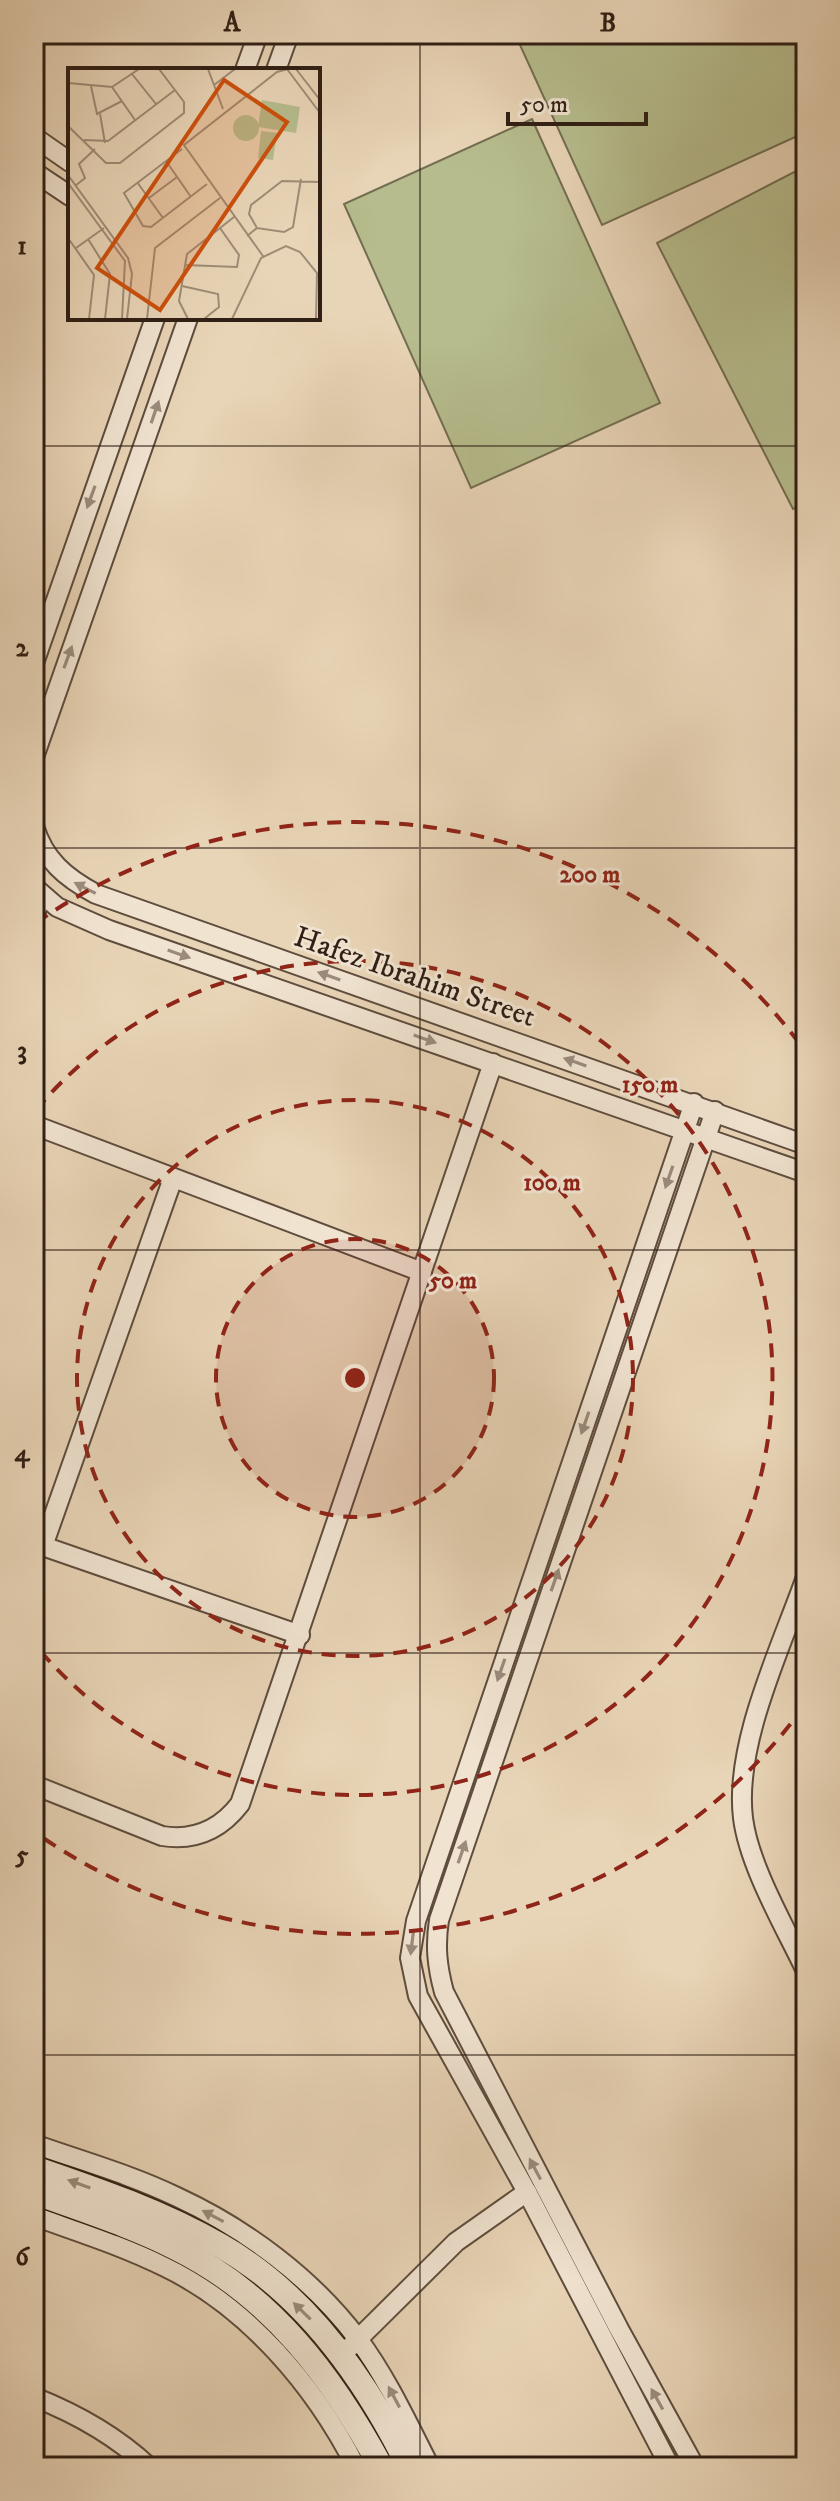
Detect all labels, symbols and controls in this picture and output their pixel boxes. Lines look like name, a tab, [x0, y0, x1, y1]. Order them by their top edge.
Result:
text: A	[223, 7, 242, 40]
text: B	[600, 7, 616, 40]
inset map	[68, 68, 320, 320]
scale bar	[508, 76, 646, 126]
text: 50 m	[520, 90, 568, 120]
text: 1	[17, 230, 27, 263]
one-way arrow	[149, 400, 162, 424]
one-way arrow	[85, 485, 97, 509]
text: 2	[16, 632, 30, 665]
one-way arrow	[63, 645, 75, 669]
text: 200 m	[560, 860, 620, 890]
one-way arrow	[73, 881, 96, 895]
street label: Hafez Ibrahim Street	[289, 919, 540, 1036]
one-way arrow	[168, 949, 192, 961]
one-way arrow	[317, 969, 341, 982]
one-way arrow	[413, 1034, 437, 1046]
text: 3	[17, 1035, 27, 1068]
one-way arrow	[562, 1055, 586, 1067]
text: 150 m	[622, 1070, 678, 1100]
one-way arrow	[662, 1166, 674, 1190]
text: 100 m	[523, 1168, 581, 1198]
text: 50 m	[428, 1266, 477, 1296]
centre of rings	[341, 1364, 369, 1392]
one-way arrow	[578, 1412, 590, 1436]
text: 4	[15, 1437, 31, 1470]
one-way arrow	[550, 1567, 562, 1591]
one-way arrow	[495, 1658, 507, 1682]
text: 5	[15, 1839, 29, 1872]
one-way arrow	[457, 1840, 469, 1864]
one-way arrow	[405, 1931, 418, 1956]
one-way arrow	[529, 2157, 542, 2180]
one-way arrow	[66, 2177, 90, 2189]
one-way arrow	[202, 2209, 225, 2222]
text: 6	[15, 2241, 30, 2274]
one-way arrow	[293, 2302, 312, 2321]
one-way arrow	[388, 2386, 401, 2409]
one-way arrow	[650, 2387, 664, 2410]

